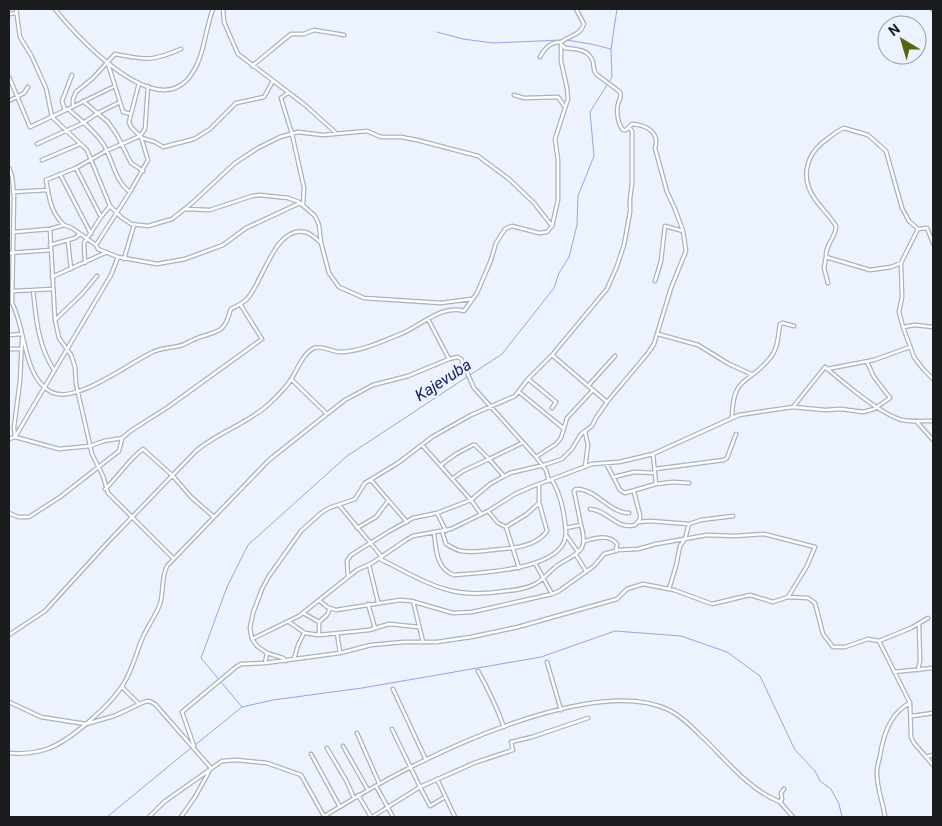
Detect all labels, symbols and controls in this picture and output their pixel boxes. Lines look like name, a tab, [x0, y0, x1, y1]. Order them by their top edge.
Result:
north arrow	[877, 15, 927, 65]
text: N	[885, 20, 903, 39]
water label: Kajevuba	[411, 355, 475, 405]

